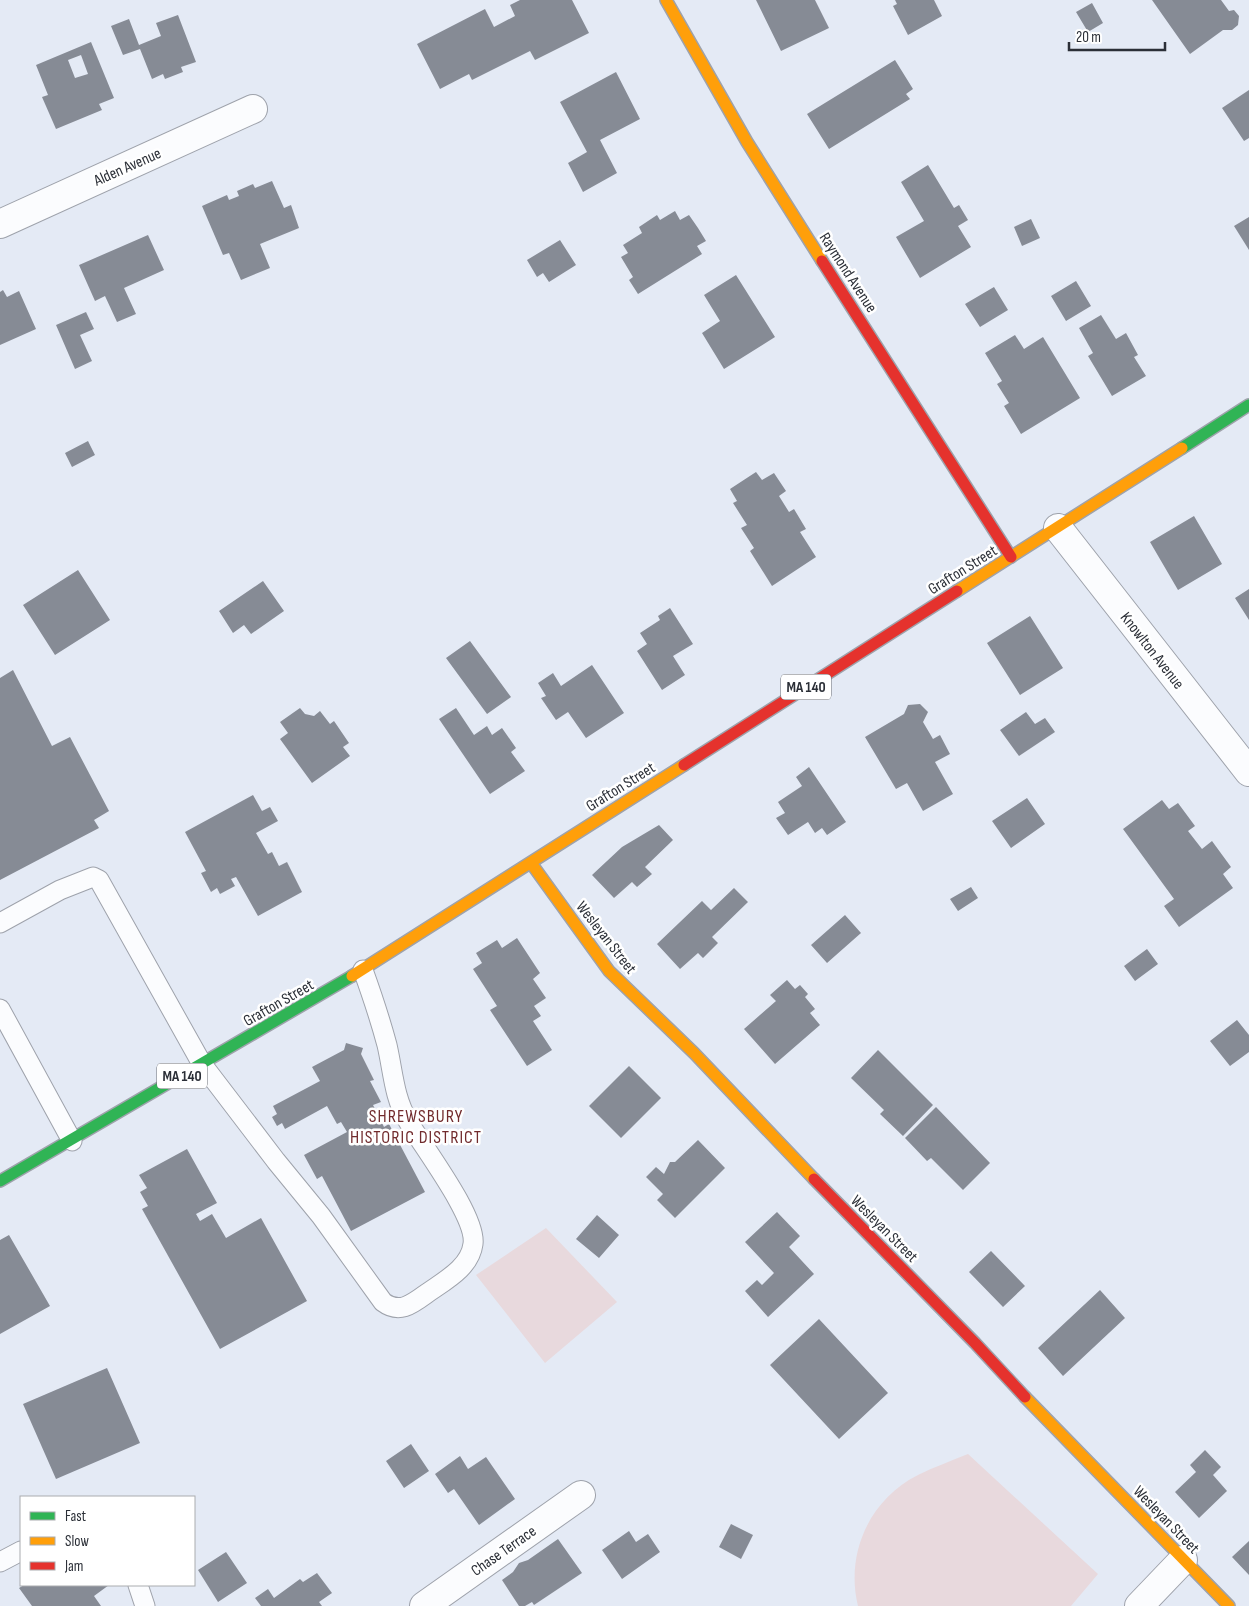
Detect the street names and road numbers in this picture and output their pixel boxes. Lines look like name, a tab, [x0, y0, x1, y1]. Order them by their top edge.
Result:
street label: Alden Avenue	[90, 144, 164, 191]
street label: Raymond Avenue	[815, 229, 881, 316]
street label: Grafton Street	[925, 542, 1001, 599]
street label: Knowlton Avenue	[1116, 609, 1188, 693]
road number: MA 140	[781, 674, 831, 700]
street label: Grafton Street	[583, 759, 659, 816]
street label: Wesleyan Street	[572, 898, 640, 978]
street label: Grafton Street	[240, 976, 317, 1031]
road number: MA 140	[157, 1064, 207, 1088]
street label: Wesleyan Street	[847, 1192, 921, 1267]
street label: Wesleyan Street	[1129, 1482, 1203, 1558]
street label: Chase Terrace	[468, 1522, 540, 1581]

